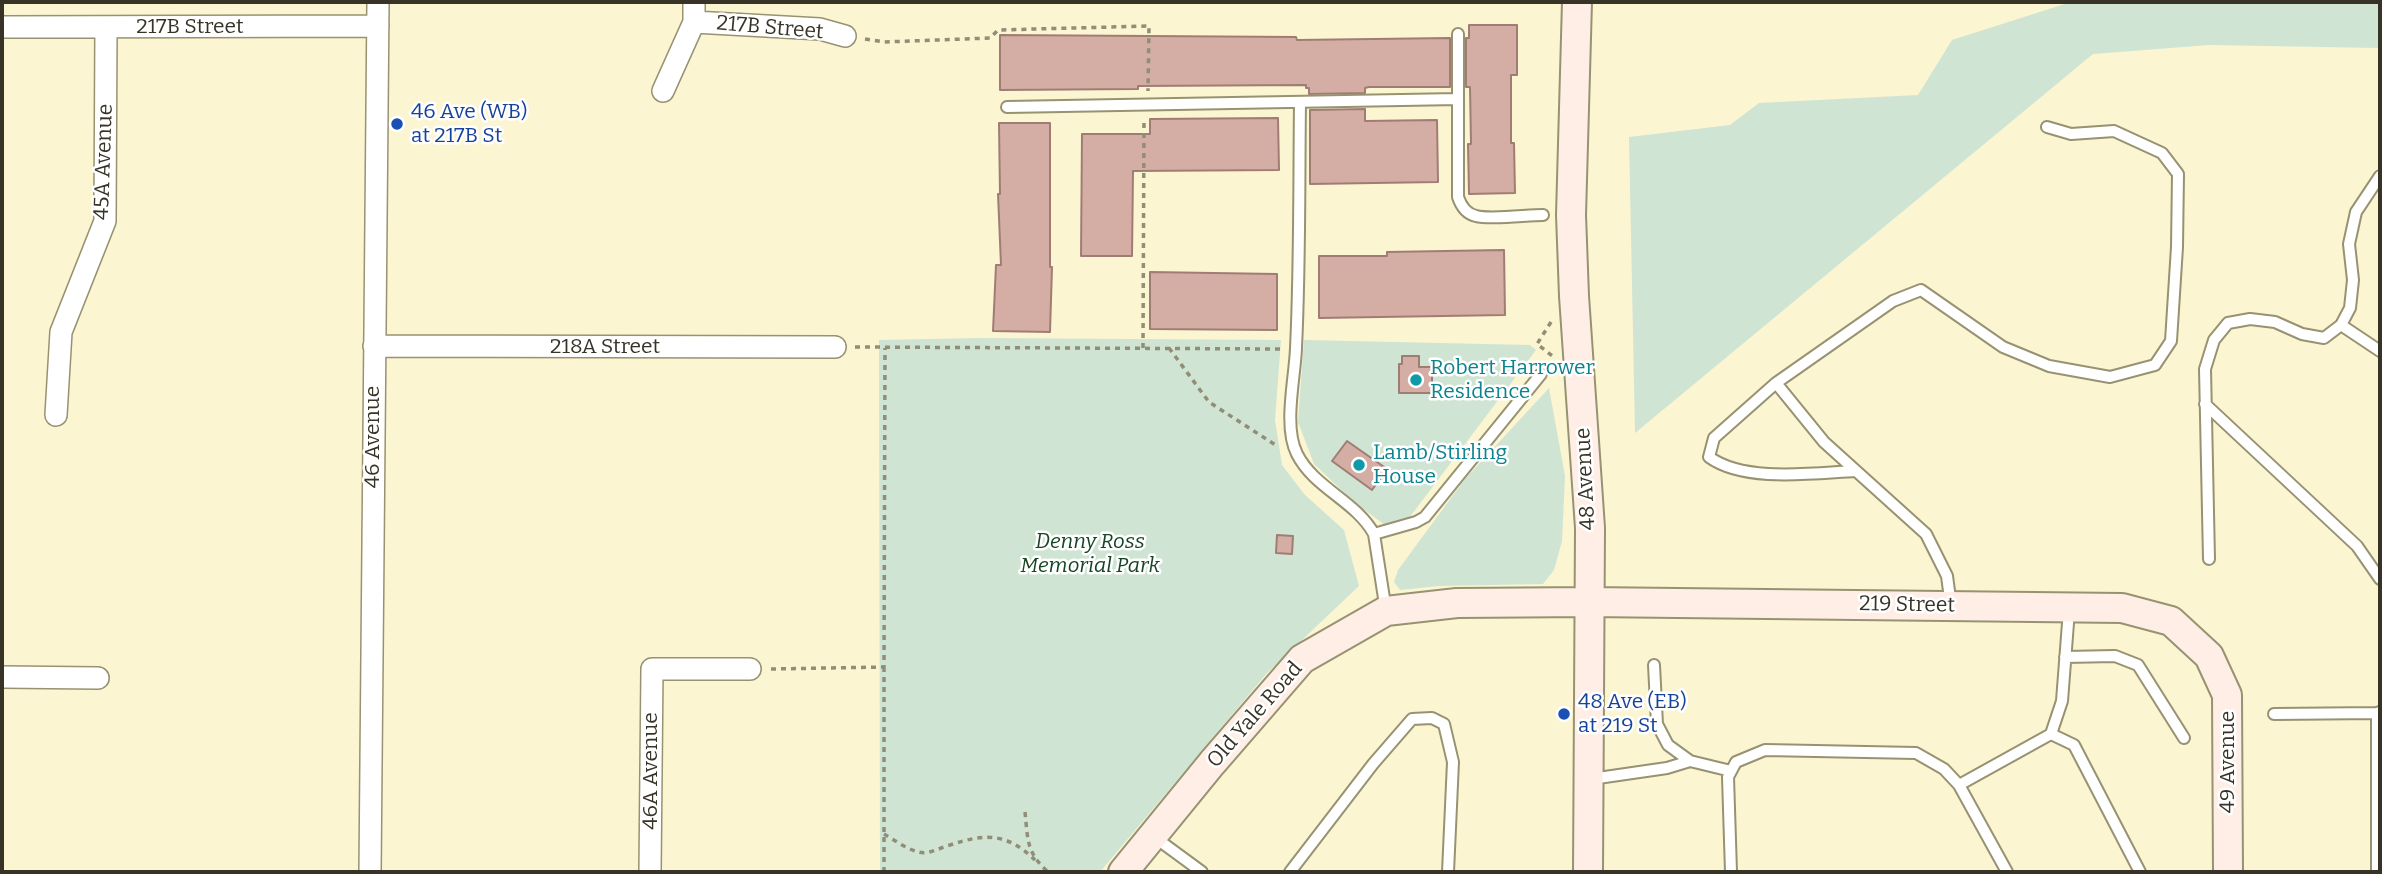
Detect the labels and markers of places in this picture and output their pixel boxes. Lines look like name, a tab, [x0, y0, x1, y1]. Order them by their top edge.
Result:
place label: 46 Ave (WB) at 217B St	[411, 99, 527, 149]
marker: 46 Ave (WB) at 217B St	[389, 116, 405, 132]
place label: Robert Harrower Residence	[1430, 355, 1595, 405]
marker: Robert Harrower Residence	[1408, 372, 1424, 388]
place label: Lamb/Stirling House	[1373, 440, 1507, 490]
marker: Lamb/Stirling House	[1351, 457, 1367, 473]
place label: 48 Ave (EB) at 219 St	[1578, 689, 1687, 739]
marker: 48 Ave (EB) at 219 St	[1556, 706, 1572, 722]

